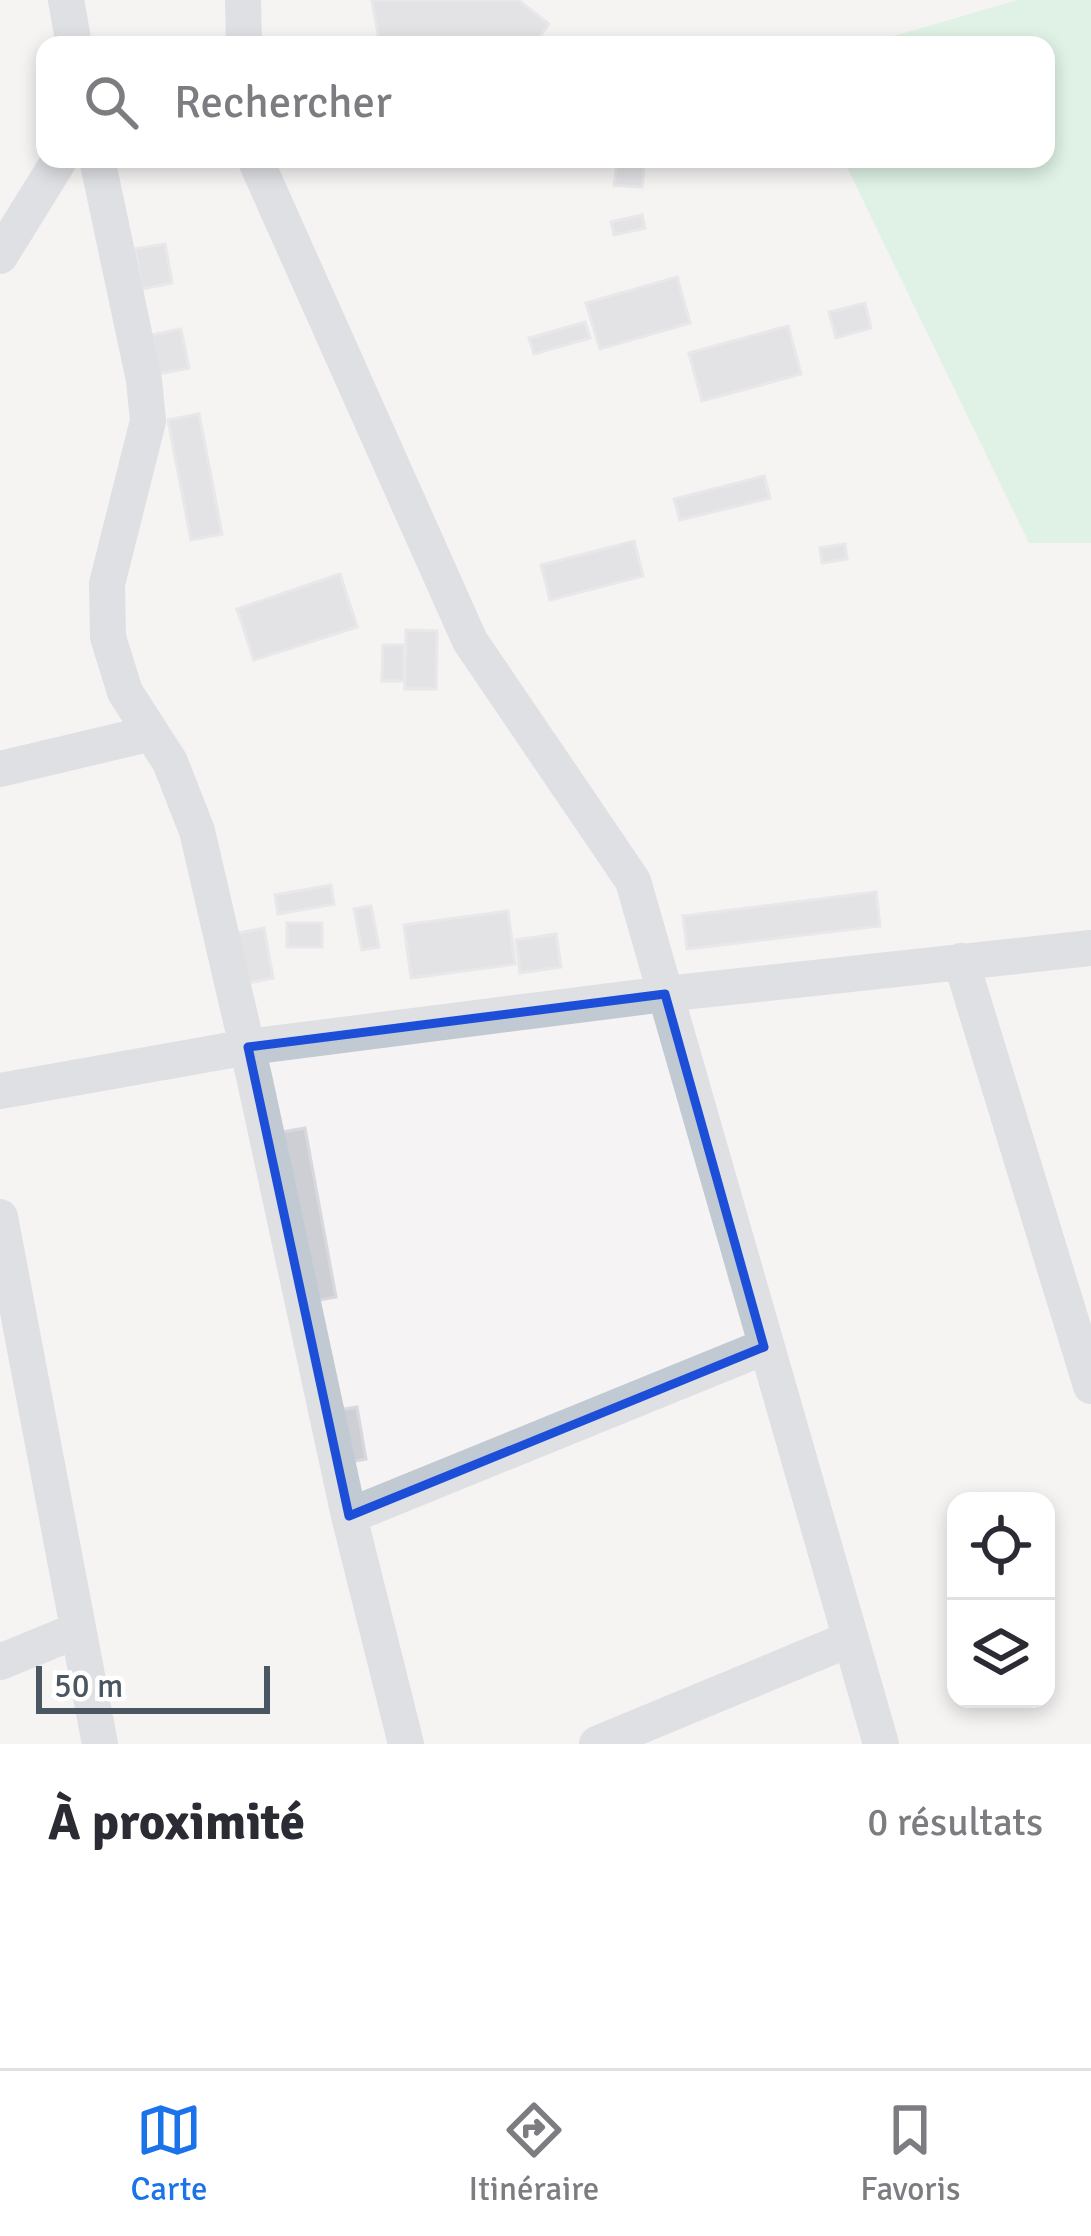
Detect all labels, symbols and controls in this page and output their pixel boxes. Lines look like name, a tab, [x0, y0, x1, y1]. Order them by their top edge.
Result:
search box	[36, 36, 1055, 168]
icon: search	[78, 69, 144, 135]
text: Rechercher	[174, 75, 392, 130]
map controls	[947, 1492, 1055, 1708]
button: locate	[947, 1492, 1055, 1600]
button: layers	[947, 1600, 1055, 1708]
scale bar	[36, 1660, 270, 1713]
text: 50 m	[54, 1666, 123, 1707]
text: À proximité	[48, 1791, 305, 1854]
text: 0 résultats	[867, 1798, 1043, 1846]
tab: Carte	[131, 2097, 208, 2210]
tab: Itinéraire	[469, 2097, 599, 2210]
tab: Favoris	[860, 2097, 960, 2210]

